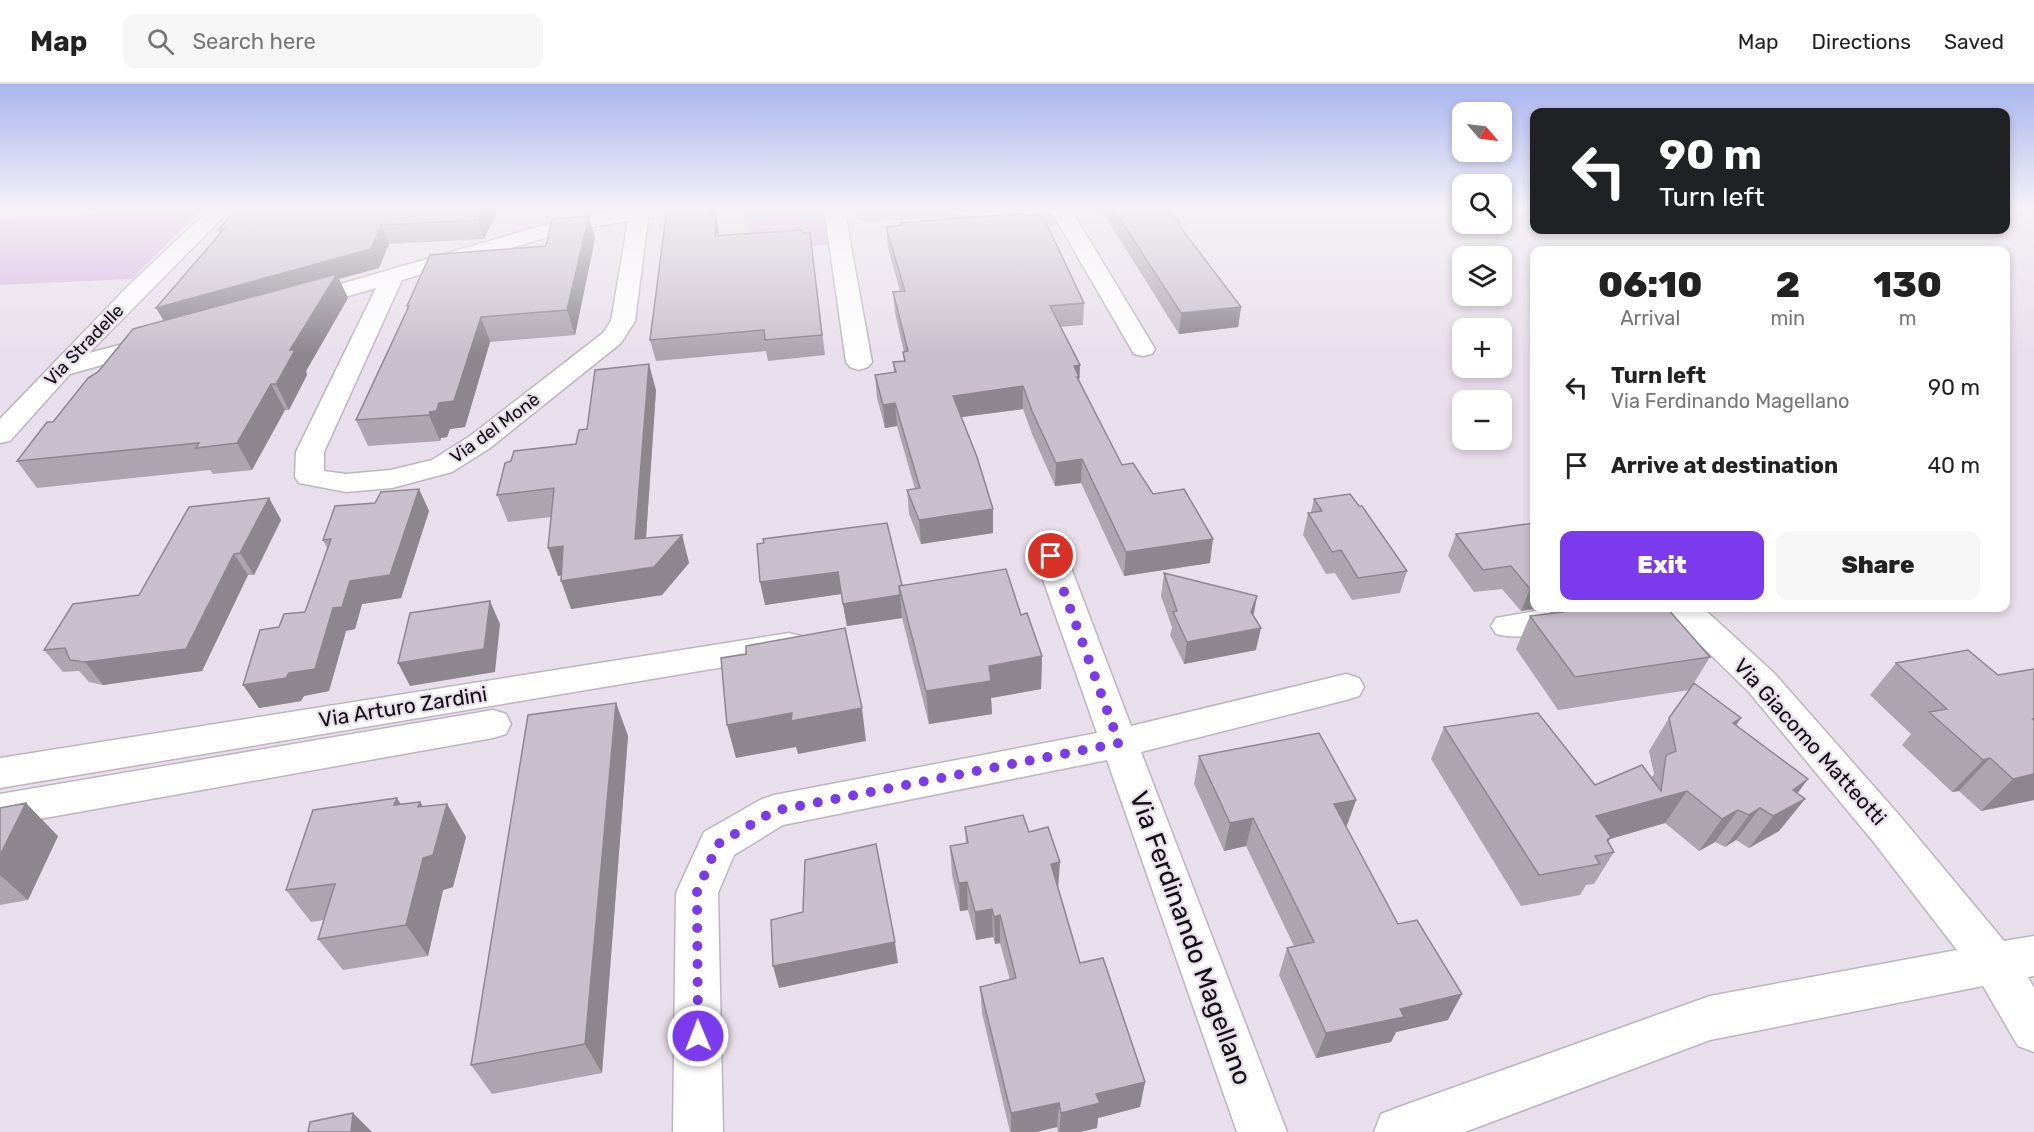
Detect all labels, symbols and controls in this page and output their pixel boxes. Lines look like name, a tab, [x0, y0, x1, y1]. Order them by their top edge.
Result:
search box	[123, 14, 543, 68]
text: Map	[30, 25, 87, 58]
icon: search	[144, 25, 177, 58]
text: Search here	[192, 28, 316, 55]
text: Map	[1738, 29, 1779, 54]
text: Directions	[1812, 29, 1911, 54]
text: Saved	[1944, 29, 2004, 54]
north arrow	[1452, 102, 1512, 162]
map controls	[1452, 102, 1512, 450]
text: 90 m	[1659, 130, 1762, 180]
icon: left	[1560, 132, 1638, 210]
button: search	[1452, 174, 1512, 234]
text: Turn left	[1659, 181, 1764, 213]
button: layers	[1452, 246, 1512, 306]
text: 06:10	[1598, 263, 1703, 306]
text: 2	[1776, 263, 1800, 306]
text: 130	[1873, 263, 1942, 306]
street label: Via Stradelle	[40, 300, 128, 390]
text: Arrival	[1620, 306, 1680, 330]
text: min	[1770, 306, 1805, 330]
text: m	[1899, 306, 1916, 330]
button: +	[1452, 318, 1512, 378]
text: Turn left	[1611, 362, 1706, 389]
icon: left	[1560, 371, 1593, 404]
text: 90 m	[1928, 374, 1980, 401]
street label: Via del Monè	[446, 388, 544, 468]
text: Via Ferdinando Magellano	[1611, 389, 1850, 413]
button: −	[1452, 390, 1512, 450]
icon: arrive	[1560, 449, 1593, 482]
text: Arrive at destination	[1611, 452, 1838, 479]
text: 40 m	[1927, 452, 1980, 479]
pin	[1025, 530, 1076, 581]
button: Exit	[1560, 531, 1764, 600]
button: Share	[1776, 531, 1980, 600]
icon: arrive	[1034, 539, 1067, 572]
street label: Via Giacomo Matteotti	[1729, 653, 1892, 830]
street label: Via Arturo Zardini	[317, 681, 489, 732]
street label: Via Ferdinando Magellano	[1123, 787, 1258, 1089]
position arrow	[666, 1004, 730, 1068]

